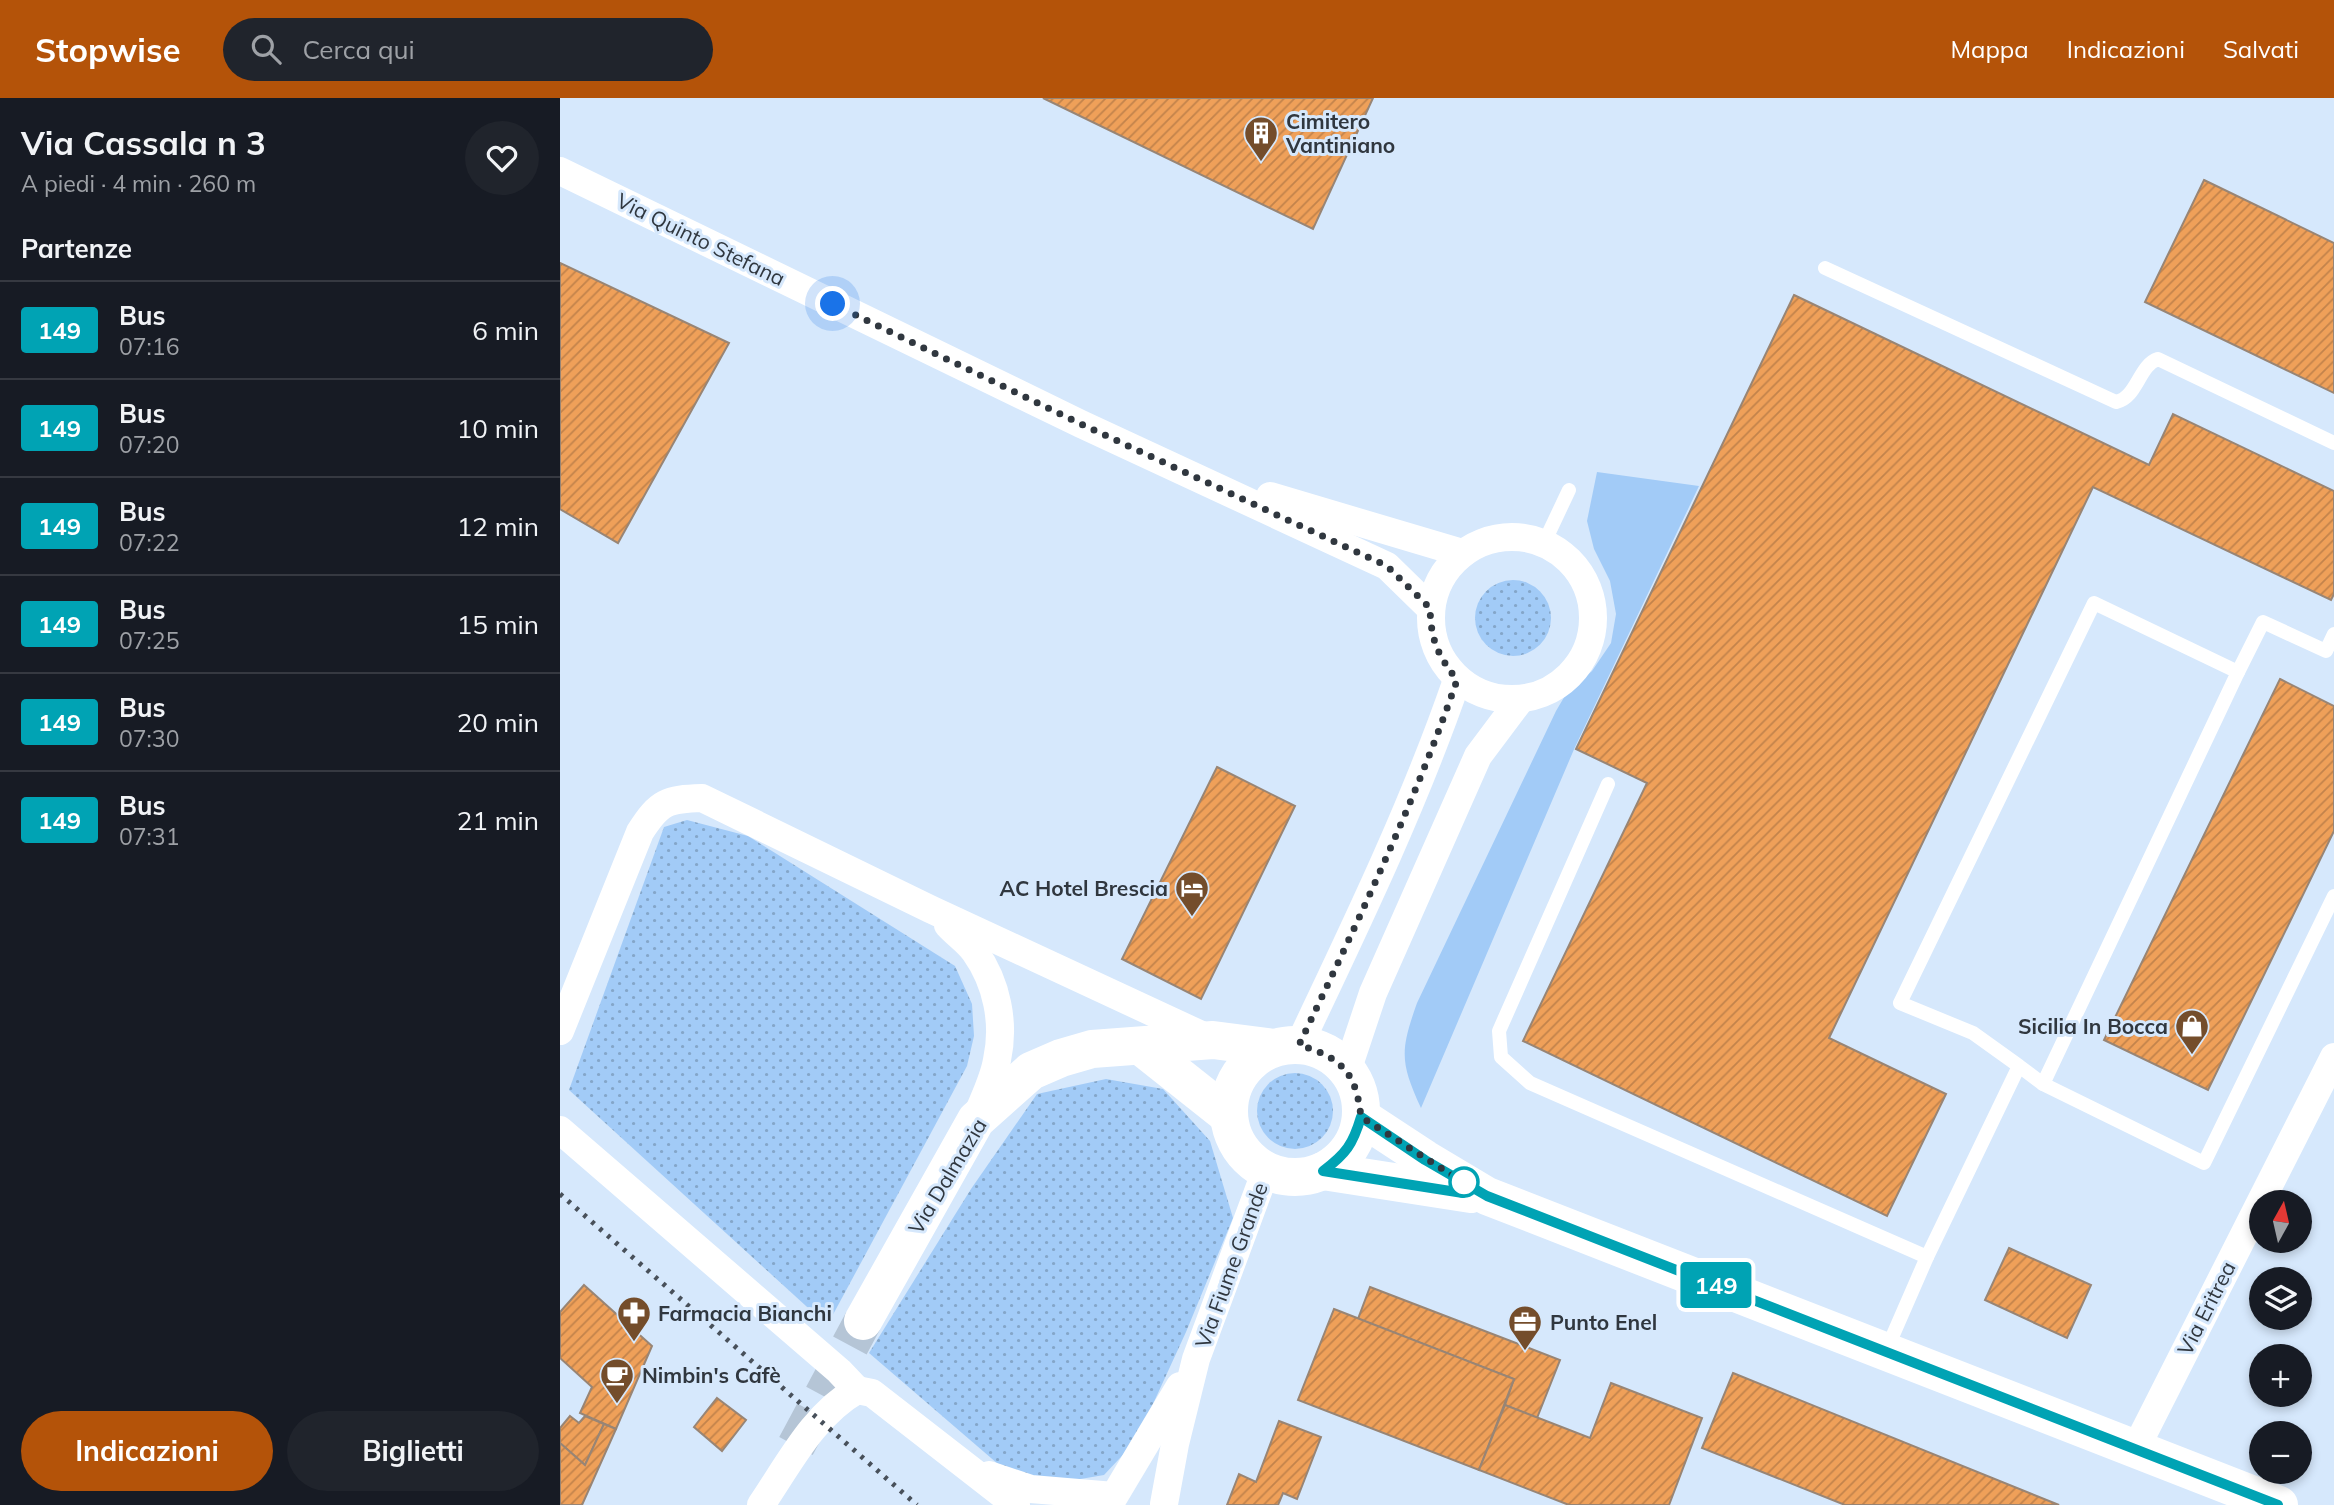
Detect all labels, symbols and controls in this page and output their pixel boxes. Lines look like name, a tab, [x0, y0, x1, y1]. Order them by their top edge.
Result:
search box	[223, 18, 713, 81]
text: Stopwise	[35, 29, 181, 70]
icon: search	[247, 30, 285, 68]
text: Cerca qui	[303, 33, 415, 66]
text: Mappa	[1950, 34, 2029, 64]
text: Indicazioni	[2067, 34, 2185, 64]
text: Salvati	[2223, 34, 2299, 64]
place label: Cimitero Vantiniano	[1285, 108, 1395, 158]
building icon: Cimitero Vantiniano	[1242, 114, 1280, 163]
button: heart	[465, 121, 539, 195]
text: Via Cassala n 3	[21, 122, 266, 163]
text: A piedi · 4 min · 260 m	[21, 169, 256, 198]
street label: Via Quinto Stefana	[612, 187, 790, 291]
text: Partenze	[21, 232, 132, 265]
your location	[815, 286, 850, 321]
text: Bus	[119, 299, 165, 332]
text: 6 min	[472, 314, 539, 347]
text: 149	[38, 315, 81, 345]
text: 07:16	[119, 332, 179, 361]
text: Bus	[119, 397, 165, 430]
text: 10 min	[457, 412, 539, 445]
text: 149	[38, 413, 81, 443]
text: 07:20	[119, 430, 179, 459]
text: Bus	[119, 495, 165, 528]
text: 12 min	[457, 510, 539, 543]
text: 149	[38, 511, 81, 541]
text: 07:22	[119, 528, 179, 557]
text: Bus	[119, 593, 165, 626]
text: 15 min	[457, 608, 539, 641]
text: 149	[38, 609, 81, 639]
text: 07:25	[119, 626, 179, 655]
text: Bus	[119, 691, 165, 724]
text: 20 min	[457, 706, 539, 739]
text: 149	[38, 707, 81, 737]
text: 07:30	[119, 724, 179, 753]
text: Bus	[119, 789, 165, 822]
text: 21 min	[457, 804, 539, 837]
text: 149	[38, 805, 81, 835]
text: 07:31	[119, 822, 179, 851]
hotel icon: AC Hotel Brescia	[1173, 869, 1211, 918]
place label: AC Hotel Brescia	[1000, 875, 1168, 901]
shop icon: Sicilia In Bocca	[2173, 1007, 2211, 1056]
place label: Sicilia In Bocca	[2018, 1013, 2168, 1039]
street label: Via Dalmazia	[902, 1113, 992, 1239]
unlabelled marker	[1449, 1167, 1479, 1197]
street label: Via Fiume Grande	[1189, 1179, 1273, 1351]
north arrow	[2249, 1190, 2312, 1253]
map controls	[2249, 1190, 2312, 1484]
street label: Via Eritrea	[2171, 1257, 2241, 1359]
line badge: 149	[1676, 1262, 1756, 1308]
button: layers	[2249, 1267, 2312, 1330]
text: 149	[1694, 1270, 1738, 1300]
pharmacy icon: Farmacia Bianchi	[615, 1294, 653, 1343]
place label: Farmacia Bianchi	[658, 1300, 832, 1326]
office icon: Punto Enel	[1506, 1303, 1544, 1352]
place label: Punto Enel	[1550, 1309, 1657, 1335]
button: +	[2249, 1344, 2312, 1407]
cafe icon: Nimbin's Cafè	[598, 1356, 636, 1405]
place label: Nimbin's Cafè	[642, 1362, 781, 1388]
button: Indicazioni	[21, 1411, 273, 1491]
button: Biglietti	[287, 1411, 539, 1491]
button: −	[2249, 1421, 2312, 1484]

